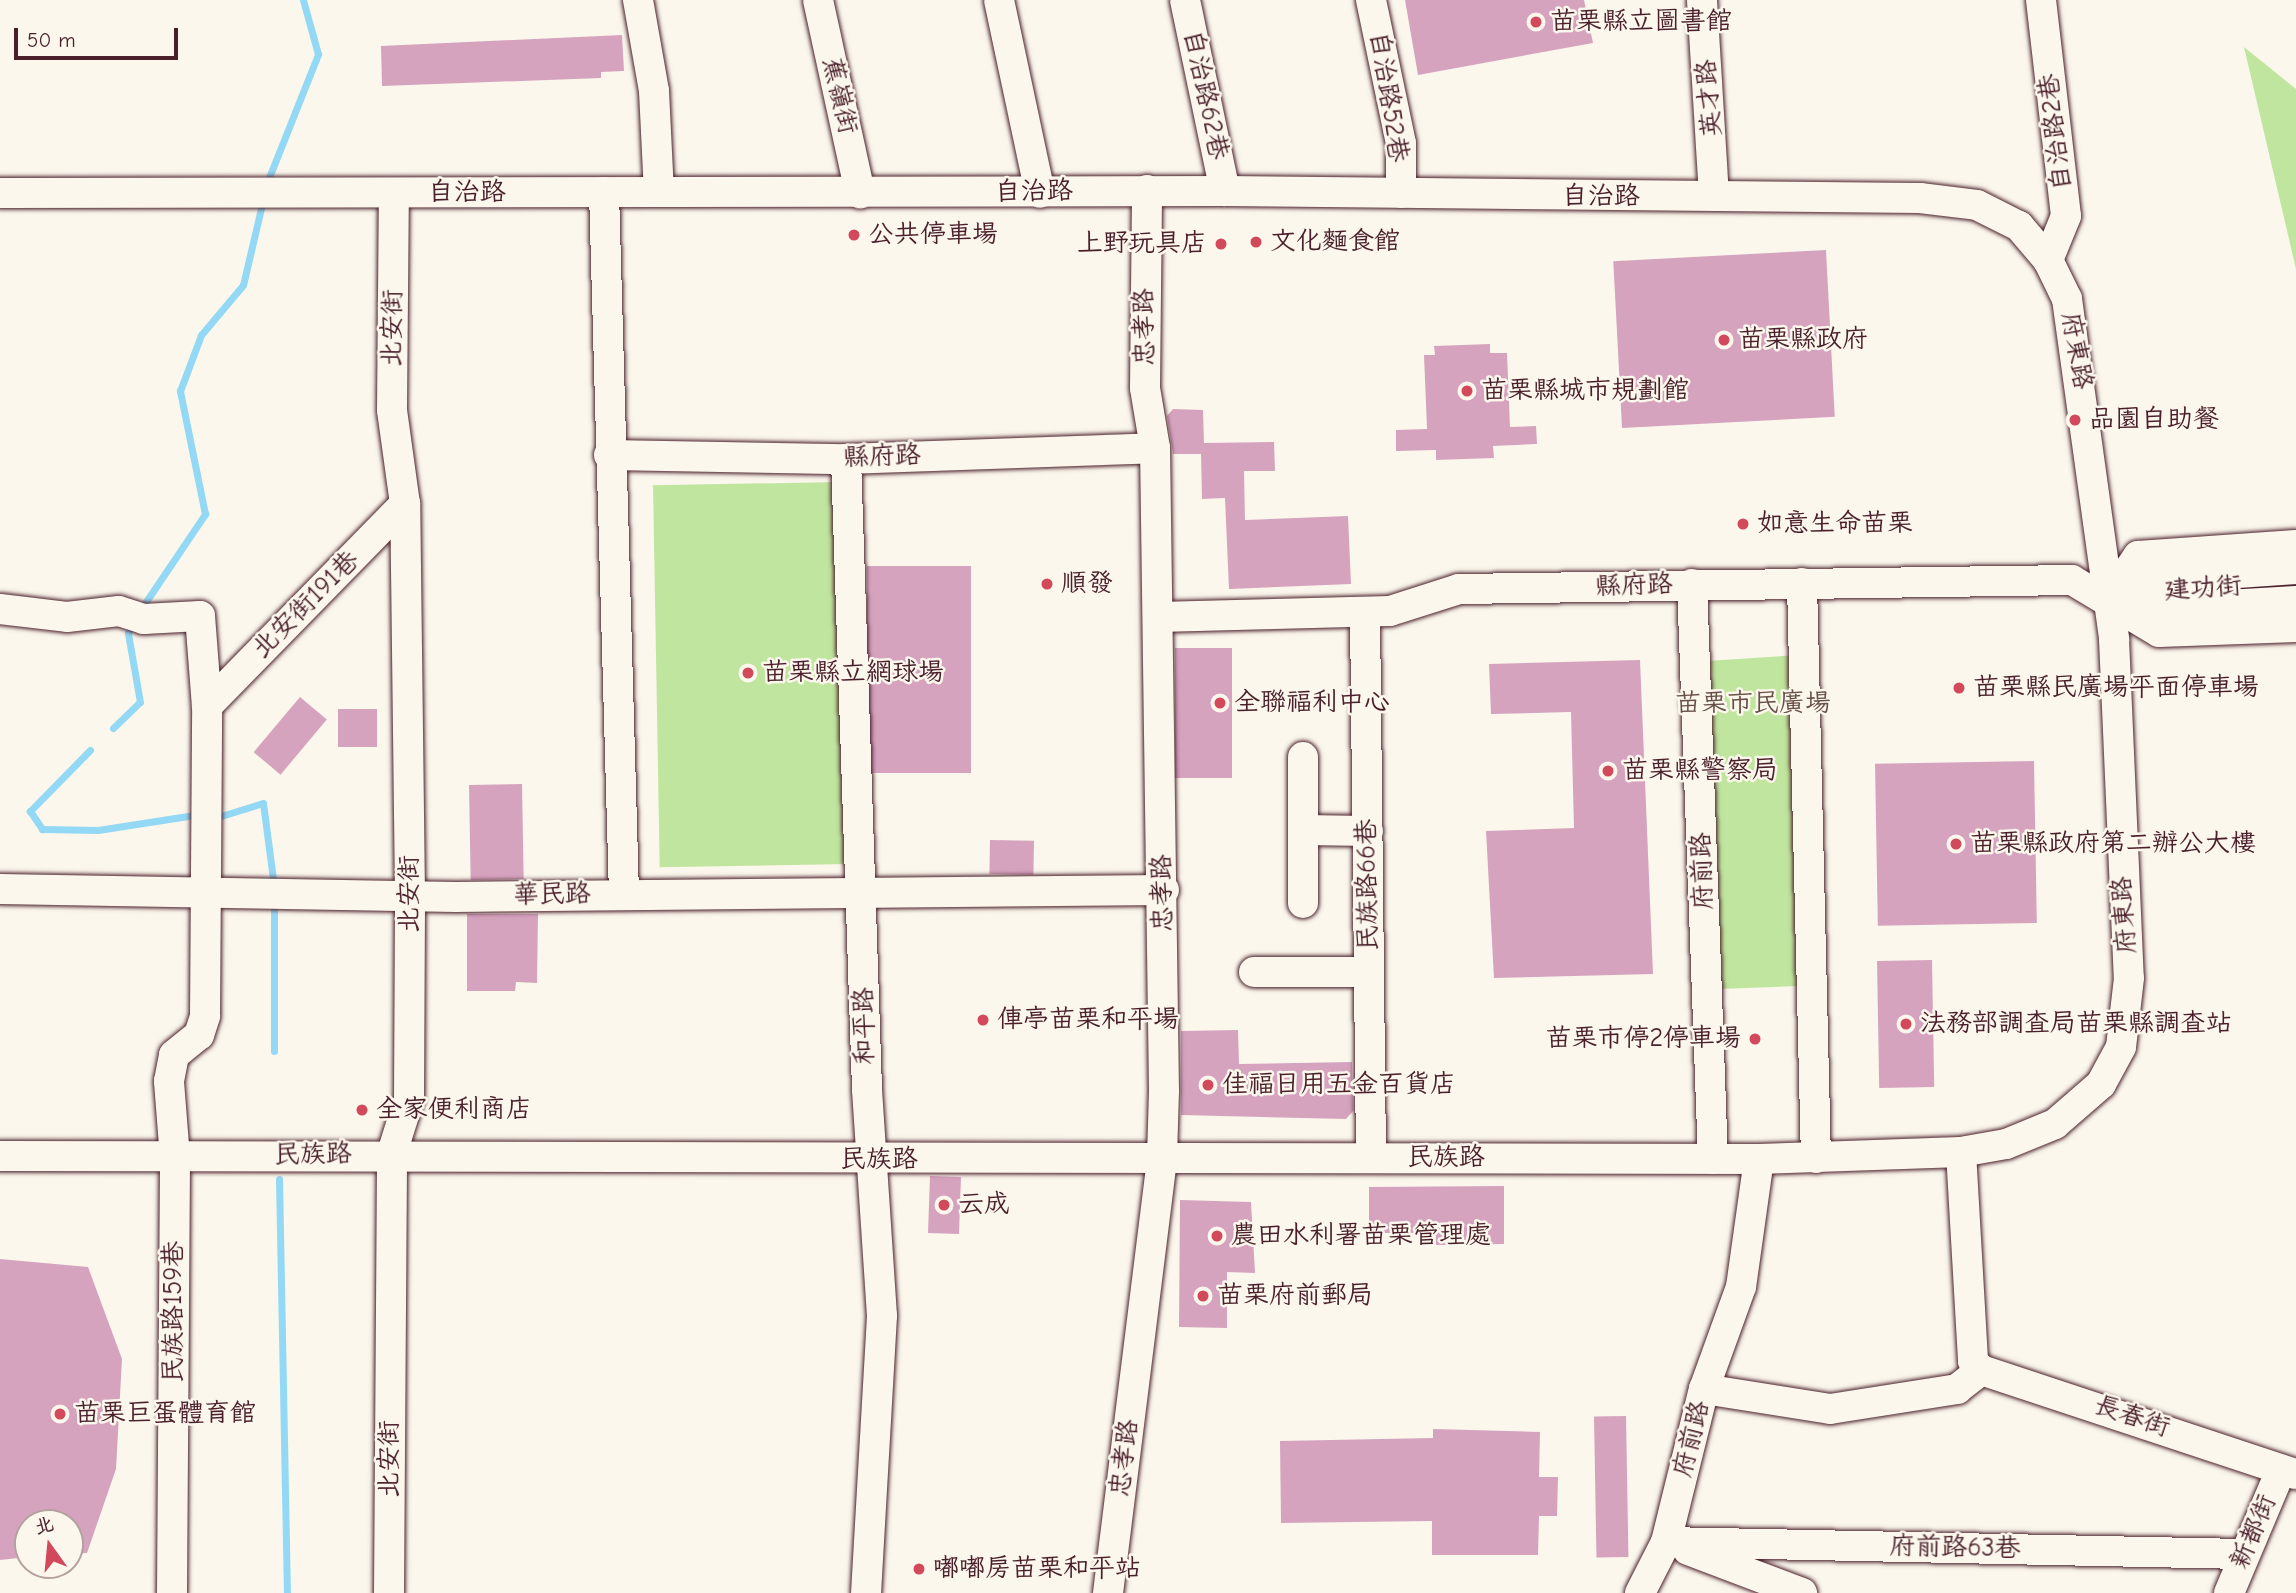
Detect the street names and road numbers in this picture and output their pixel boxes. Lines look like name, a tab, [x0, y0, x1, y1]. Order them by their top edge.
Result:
street label: 自治路62巷	[1176, 27, 1234, 163]
street label: 自治路52巷	[1362, 30, 1414, 164]
street label: 蕉嶺街	[815, 54, 863, 138]
street label: 英才路	[1691, 58, 1729, 138]
street label: 自治路2巷	[2033, 72, 2079, 192]
street label: 自治路	[995, 176, 1073, 208]
street label: 自治路	[428, 177, 506, 209]
street label: 自治路	[1562, 181, 1640, 213]
street label: 忠孝路	[1129, 288, 1161, 366]
street label: 北安街	[377, 289, 409, 367]
street label: 府東路	[2054, 310, 2098, 392]
street label: 縣府路	[842, 440, 922, 474]
street label: 北安街191巷	[246, 545, 366, 665]
street label: 縣府路	[1594, 569, 1674, 603]
street label: 建功街	[2163, 571, 2243, 607]
street label: 民族路66巷	[1351, 819, 1385, 951]
street label: 府前路	[1686, 831, 1720, 911]
street label: 忠孝路	[1147, 854, 1179, 932]
street label: 北安街	[394, 855, 426, 933]
street label: 府東路	[2107, 875, 2143, 955]
street label: 華民路	[513, 879, 591, 911]
street label: 和平路	[849, 987, 881, 1065]
street label: 民族路	[274, 1139, 352, 1171]
street label: 民族路	[1407, 1142, 1485, 1174]
street label: 民族路	[840, 1144, 918, 1176]
street label: 民族路159巷	[158, 1241, 190, 1383]
street label: 長春街	[2090, 1390, 2174, 1444]
street label: 府前路	[1667, 1397, 1717, 1481]
street label: 忠孝路	[1105, 1417, 1145, 1499]
street label: 北安街	[374, 1420, 406, 1498]
street label: 新都街	[2224, 1490, 2284, 1574]
street label: 府前路63巷	[1889, 1531, 2021, 1565]

